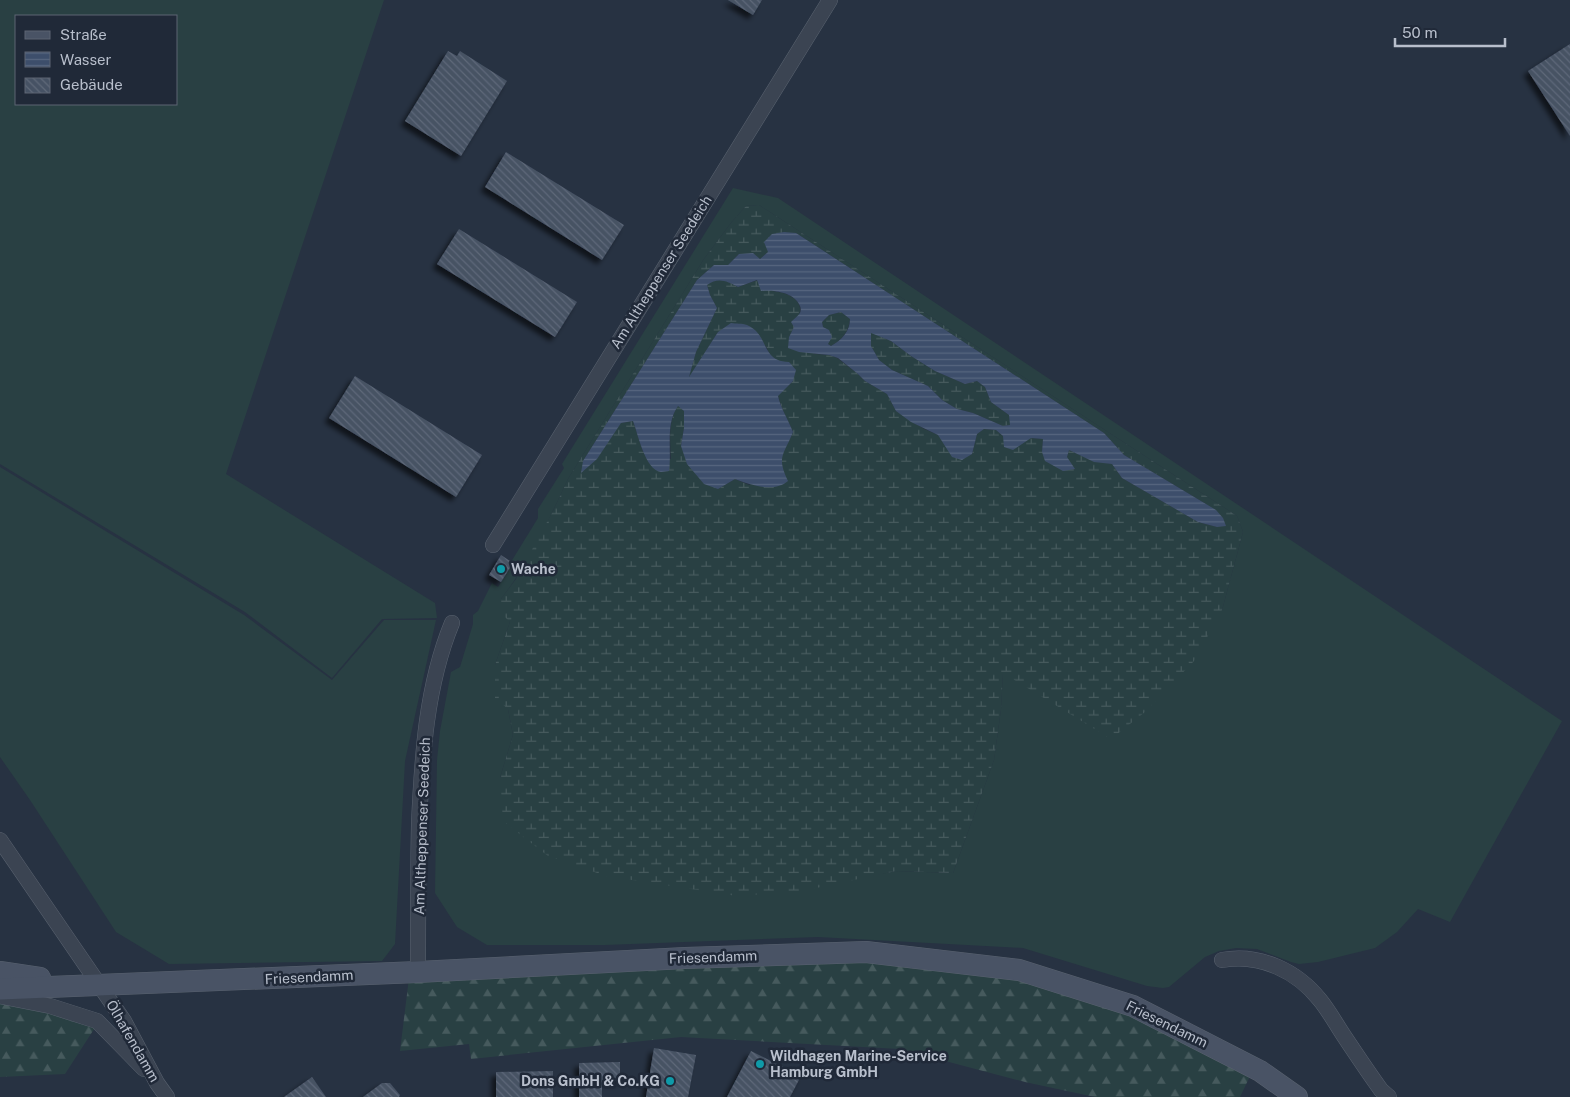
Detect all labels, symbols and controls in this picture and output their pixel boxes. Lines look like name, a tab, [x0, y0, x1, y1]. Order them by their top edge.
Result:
legend	[15, 15, 178, 105]
scale bar	[1395, 15, 1505, 47]
text: 50 m	[1402, 24, 1437, 41]
text: Straße	[60, 26, 107, 43]
text: Wasser	[60, 51, 112, 68]
text: Gebäude	[60, 76, 123, 93]
street label: Am Altheppenser Seedeich	[607, 192, 715, 352]
place label: Wache	[511, 561, 556, 577]
marker: Wache	[495, 563, 507, 575]
street label: Am Altheppenser Seedeich	[411, 737, 433, 915]
street label: Friesendamm	[668, 947, 758, 967]
street label: Friesendamm	[264, 967, 354, 987]
street label: Ölhafendamm	[103, 996, 165, 1085]
street label: Friesendamm	[1124, 997, 1210, 1051]
place label: Wildhagen Marine-Service Hamburg GmbH	[770, 1048, 947, 1080]
marker: Wildhagen Marine-Service Hamburg GmbH	[754, 1058, 766, 1070]
place label: Dons GmbH & Co.KG	[521, 1073, 660, 1089]
marker: Dons GmbH & Co.KG	[664, 1075, 676, 1087]

